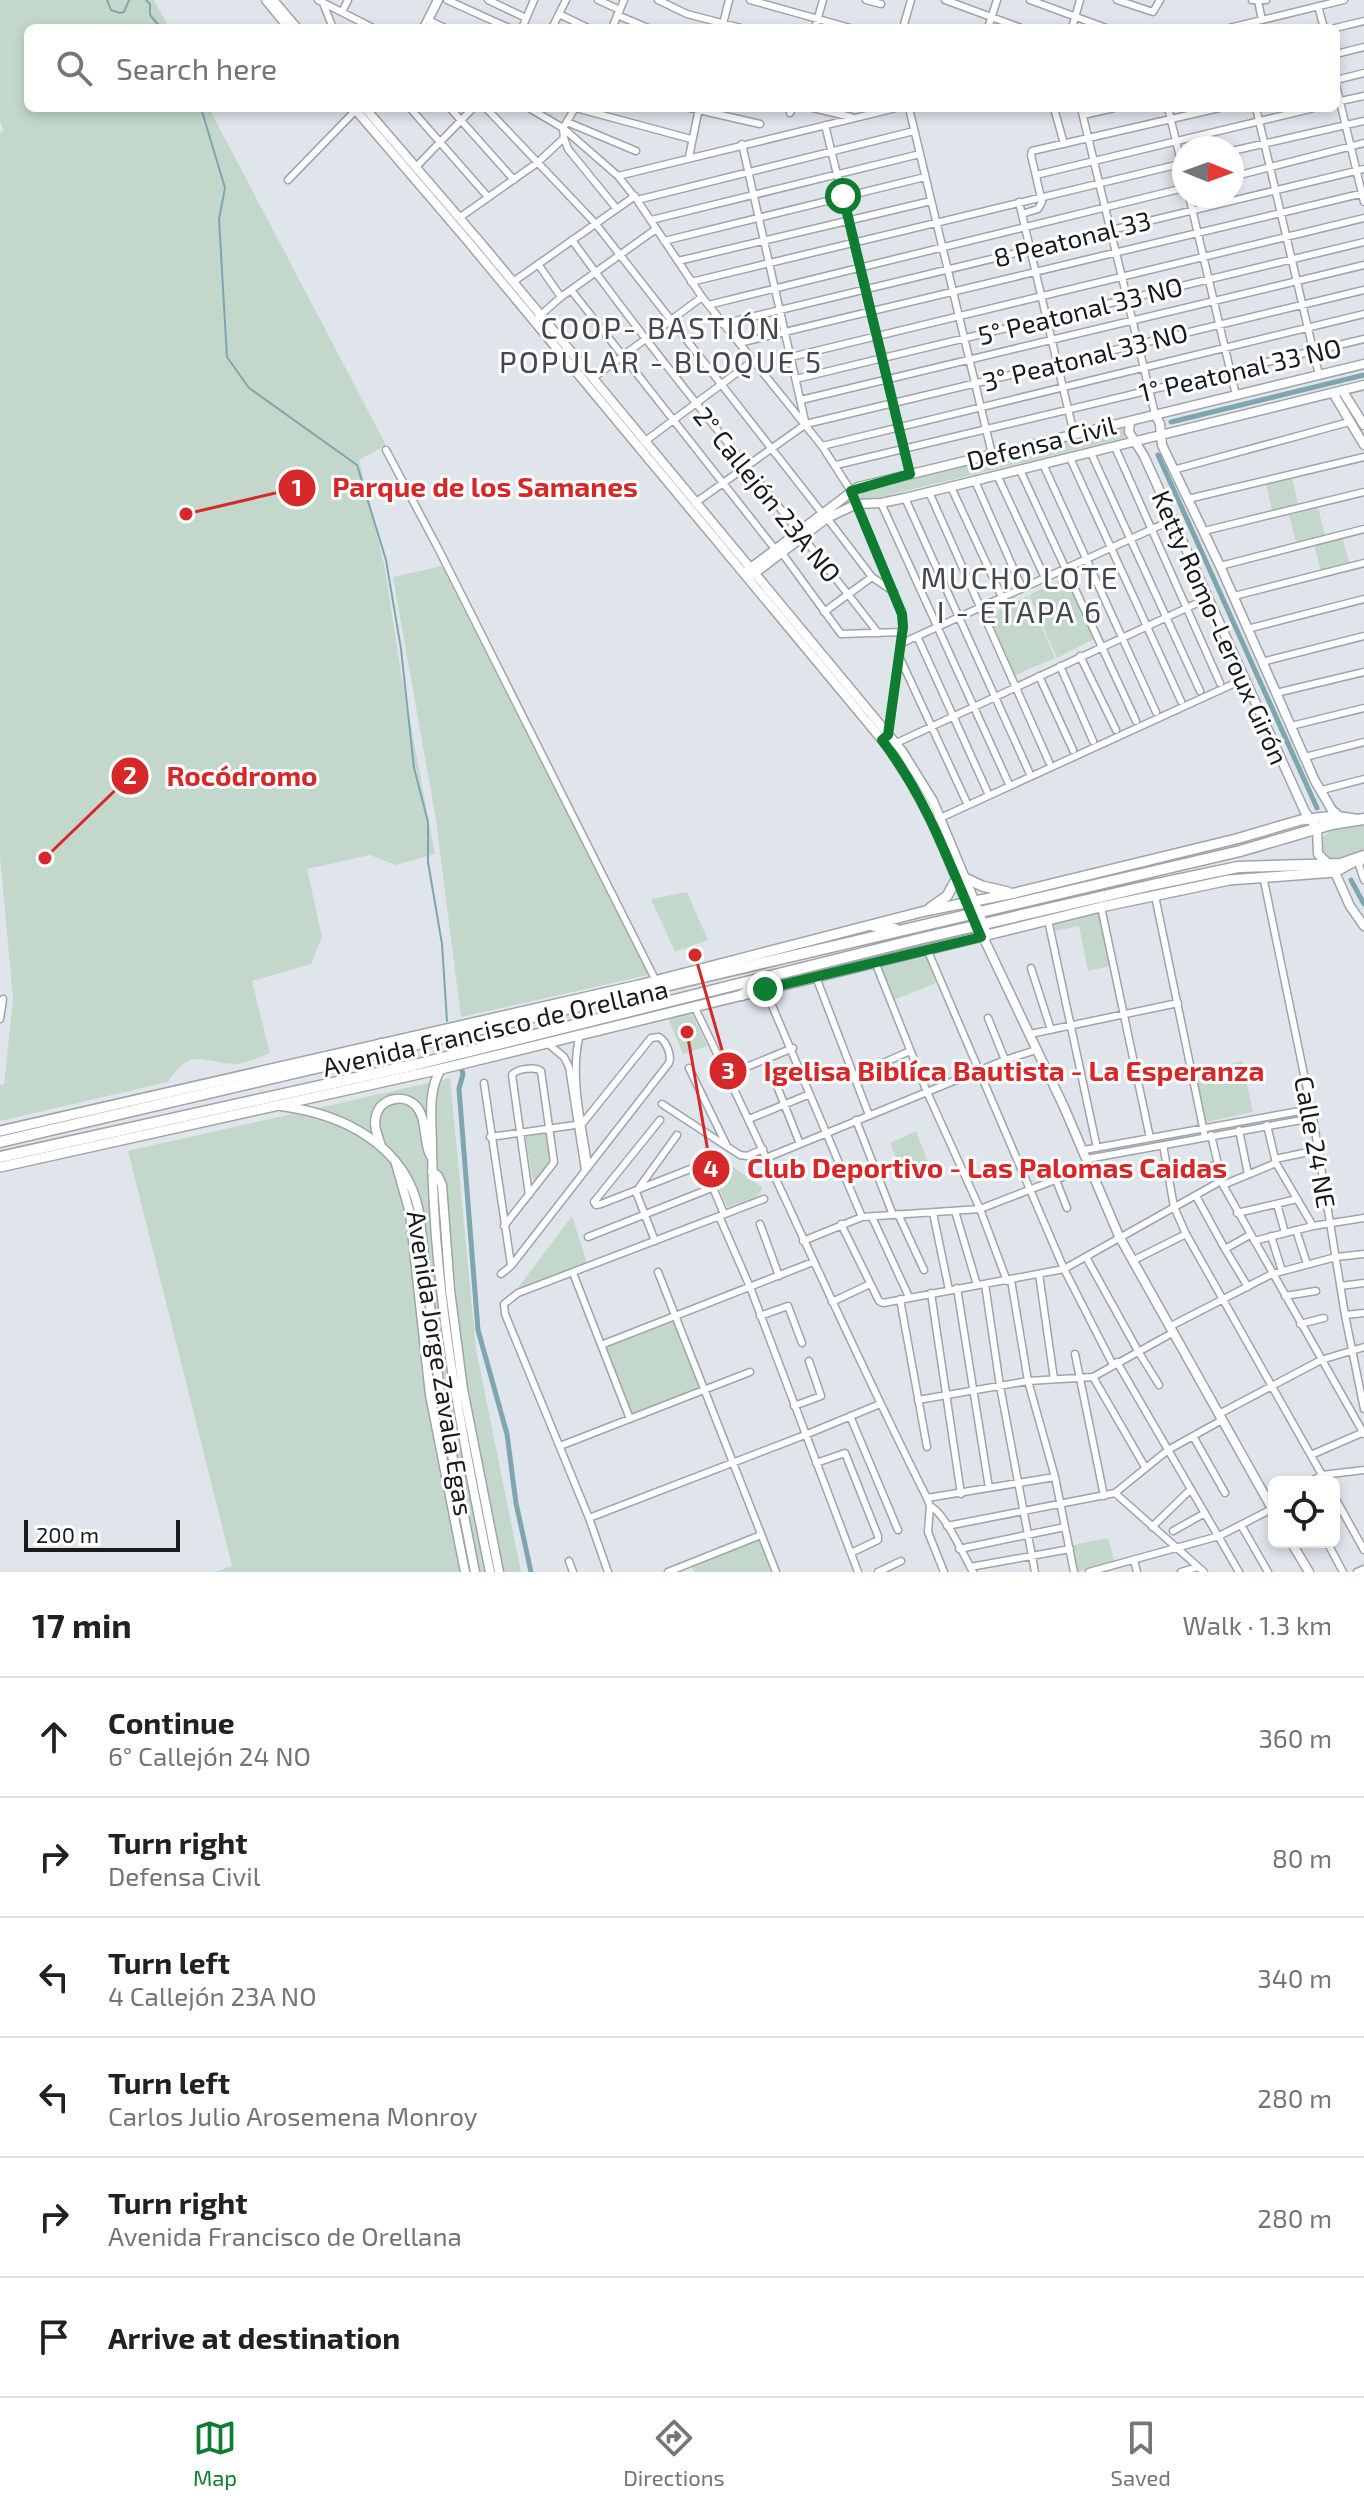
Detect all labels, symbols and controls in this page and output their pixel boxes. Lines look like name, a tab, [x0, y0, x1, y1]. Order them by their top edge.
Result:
search box	[24, 24, 1340, 112]
icon: search	[52, 46, 96, 90]
text: Search here	[116, 50, 277, 86]
north arrow	[1172, 136, 1244, 208]
route start	[825, 178, 861, 214]
street label: 8 Peatonal 33	[990, 204, 1154, 272]
street label: 5° Peatonal 33 NO	[974, 270, 1186, 350]
district label: COOP- BASTIÓN POPULAR - BLOQUE 5	[499, 309, 823, 379]
street label: 3° Peatonal 33 NO	[979, 316, 1191, 396]
street label: 1° Peatonal 33 NO	[1136, 331, 1344, 407]
street label: 2° Callejón 23A NO	[688, 400, 848, 588]
street label: Defensa Civil	[963, 408, 1119, 475]
callout: Parque de los Samanes	[277, 462, 654, 514]
text: Parque de los Samanes	[332, 469, 638, 503]
text: 1	[292, 472, 302, 501]
street label: Ketty Romo-Leroux Girón	[1146, 485, 1296, 769]
district label: MUCHO LOTE I - ETAPA 6	[921, 559, 1119, 629]
callout: Rocódromo	[110, 750, 334, 802]
text: Rocódromo	[166, 758, 318, 792]
text: 2	[123, 760, 137, 789]
route end	[747, 971, 783, 1007]
street label: Avenida Francisco de Orellana	[319, 972, 671, 1082]
callout: Igelisa Biblíca Bautista - La Esperanza	[708, 1045, 1281, 1097]
text: Igelisa Biblíca Bautista - La Esperanza	[763, 1053, 1265, 1087]
text: 3	[721, 1055, 735, 1084]
street label: Calle 24 NE	[1289, 1074, 1343, 1210]
callout: Club Deportivo - Las Palomas Caidas	[691, 1143, 1243, 1195]
text: Club Deportivo - Las Palomas Caidas	[747, 1150, 1227, 1184]
text: 4	[703, 1153, 719, 1182]
street label: Avenida Jorge Zavala Egas	[402, 1208, 480, 1518]
map controls	[1268, 1476, 1340, 1548]
button: locate	[1268, 1476, 1340, 1548]
scale bar	[24, 1516, 180, 1552]
text: 200 m	[36, 1521, 99, 1547]
text: 17 min	[32, 1604, 132, 1645]
text: Walk · 1.3 km	[1182, 1609, 1332, 1640]
text: Continue	[108, 1704, 235, 1740]
icon: ahead	[32, 1715, 76, 1759]
text: 360 m	[1258, 1722, 1332, 1753]
text: 6° Callejón 24 NO	[108, 1740, 311, 1771]
text: Turn right	[108, 1824, 248, 1860]
icon: right	[32, 1835, 76, 1879]
text: 80 m	[1272, 1842, 1332, 1873]
text: Defensa Civil	[108, 1860, 260, 1891]
text: Turn left	[108, 1944, 230, 1980]
icon: left	[32, 1955, 76, 1999]
text: 340 m	[1257, 1962, 1332, 1993]
text: 4 Callejón 23A NO	[108, 1980, 317, 2011]
text: Turn left	[108, 2064, 230, 2100]
icon: left	[32, 2075, 76, 2119]
text: 280 m	[1257, 2082, 1332, 2113]
text: Carlos Julio Arosemena Monroy	[108, 2100, 478, 2131]
text: Turn right	[108, 2184, 248, 2220]
icon: right	[32, 2195, 76, 2239]
text: 280 m	[1257, 2202, 1332, 2233]
text: Avenida Francisco de Orellana	[108, 2220, 462, 2251]
icon: arrive	[32, 2315, 76, 2359]
text: Arrive at destination	[108, 2319, 400, 2355]
tab: Map	[193, 2416, 237, 2490]
tab: Directions	[623, 2416, 725, 2490]
tab: Saved	[1111, 2416, 1171, 2490]

